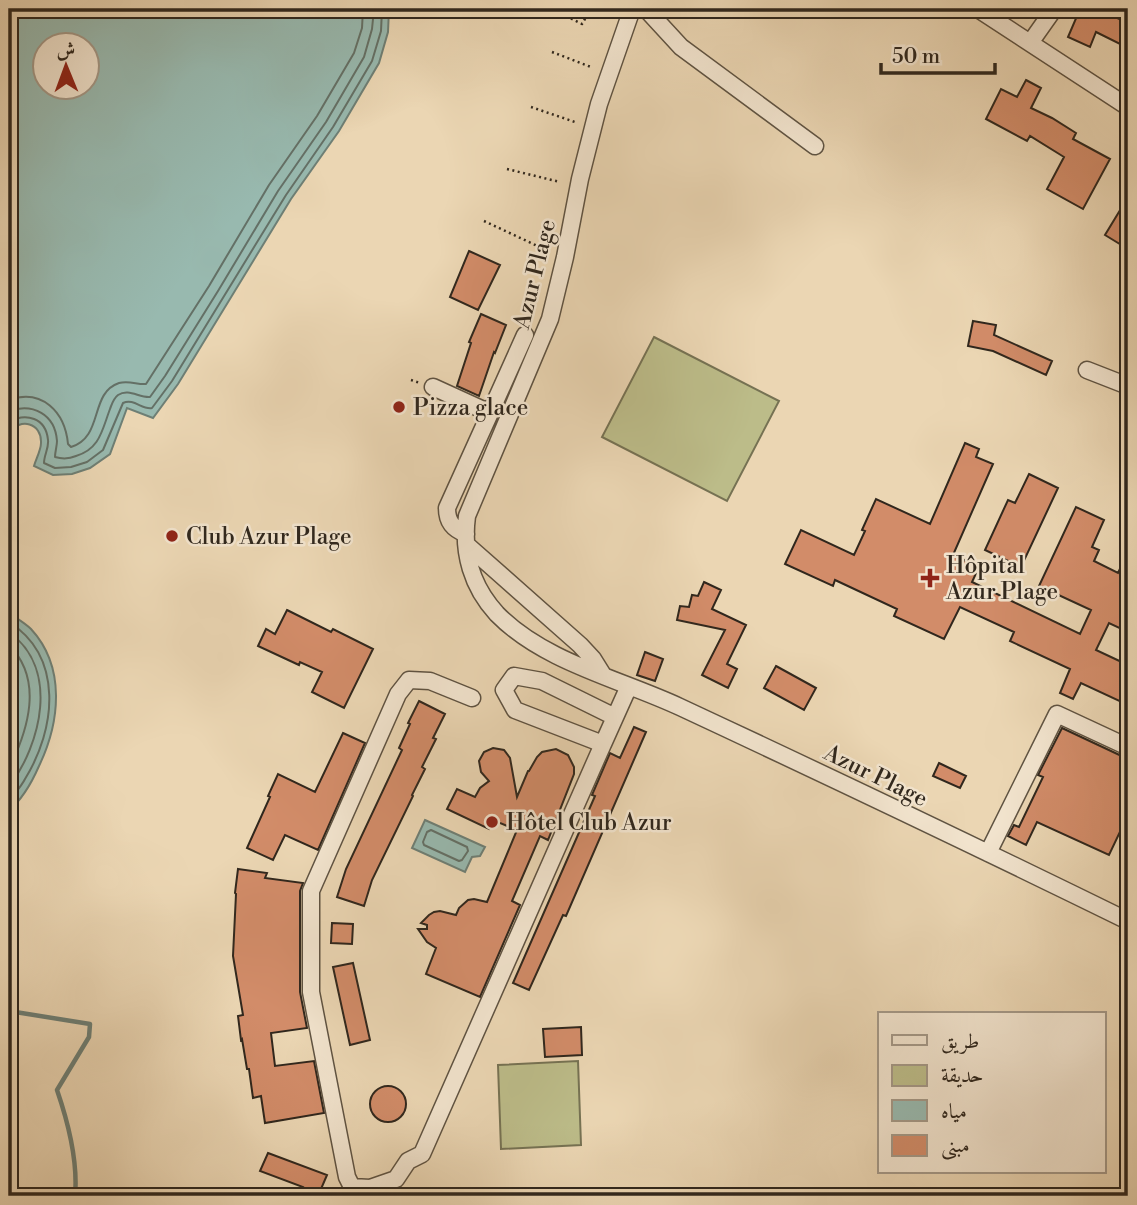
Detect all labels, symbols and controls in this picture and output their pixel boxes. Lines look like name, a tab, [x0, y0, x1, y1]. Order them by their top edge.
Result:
north arrow	[32, 32, 102, 102]
scale bar	[881, 32, 995, 76]
text: ش	[56, 38, 75, 62]
text: 50 m	[892, 44, 940, 70]
street label: Azur Plage	[508, 216, 562, 333]
place label: Pizza glace	[413, 394, 528, 422]
marker: Pizza glace	[391, 399, 407, 415]
place label: Club Azur Plage	[186, 523, 352, 551]
marker: Club Azur Plage	[164, 528, 180, 544]
place label: Hôpital Azur Plage	[945, 552, 1058, 606]
marker: Hôpital Azur Plage	[920, 568, 940, 588]
street label: Azur Plage	[818, 738, 932, 813]
place label: Hôtel Club Azur	[506, 809, 672, 837]
marker: Hôtel Club Azur	[484, 814, 500, 830]
legend	[878, 1012, 1106, 1174]
text: طريق	[941, 1029, 979, 1055]
text: حديقة	[941, 1063, 984, 1089]
text: مياه	[941, 1099, 967, 1125]
text: مبنى	[941, 1133, 970, 1160]

